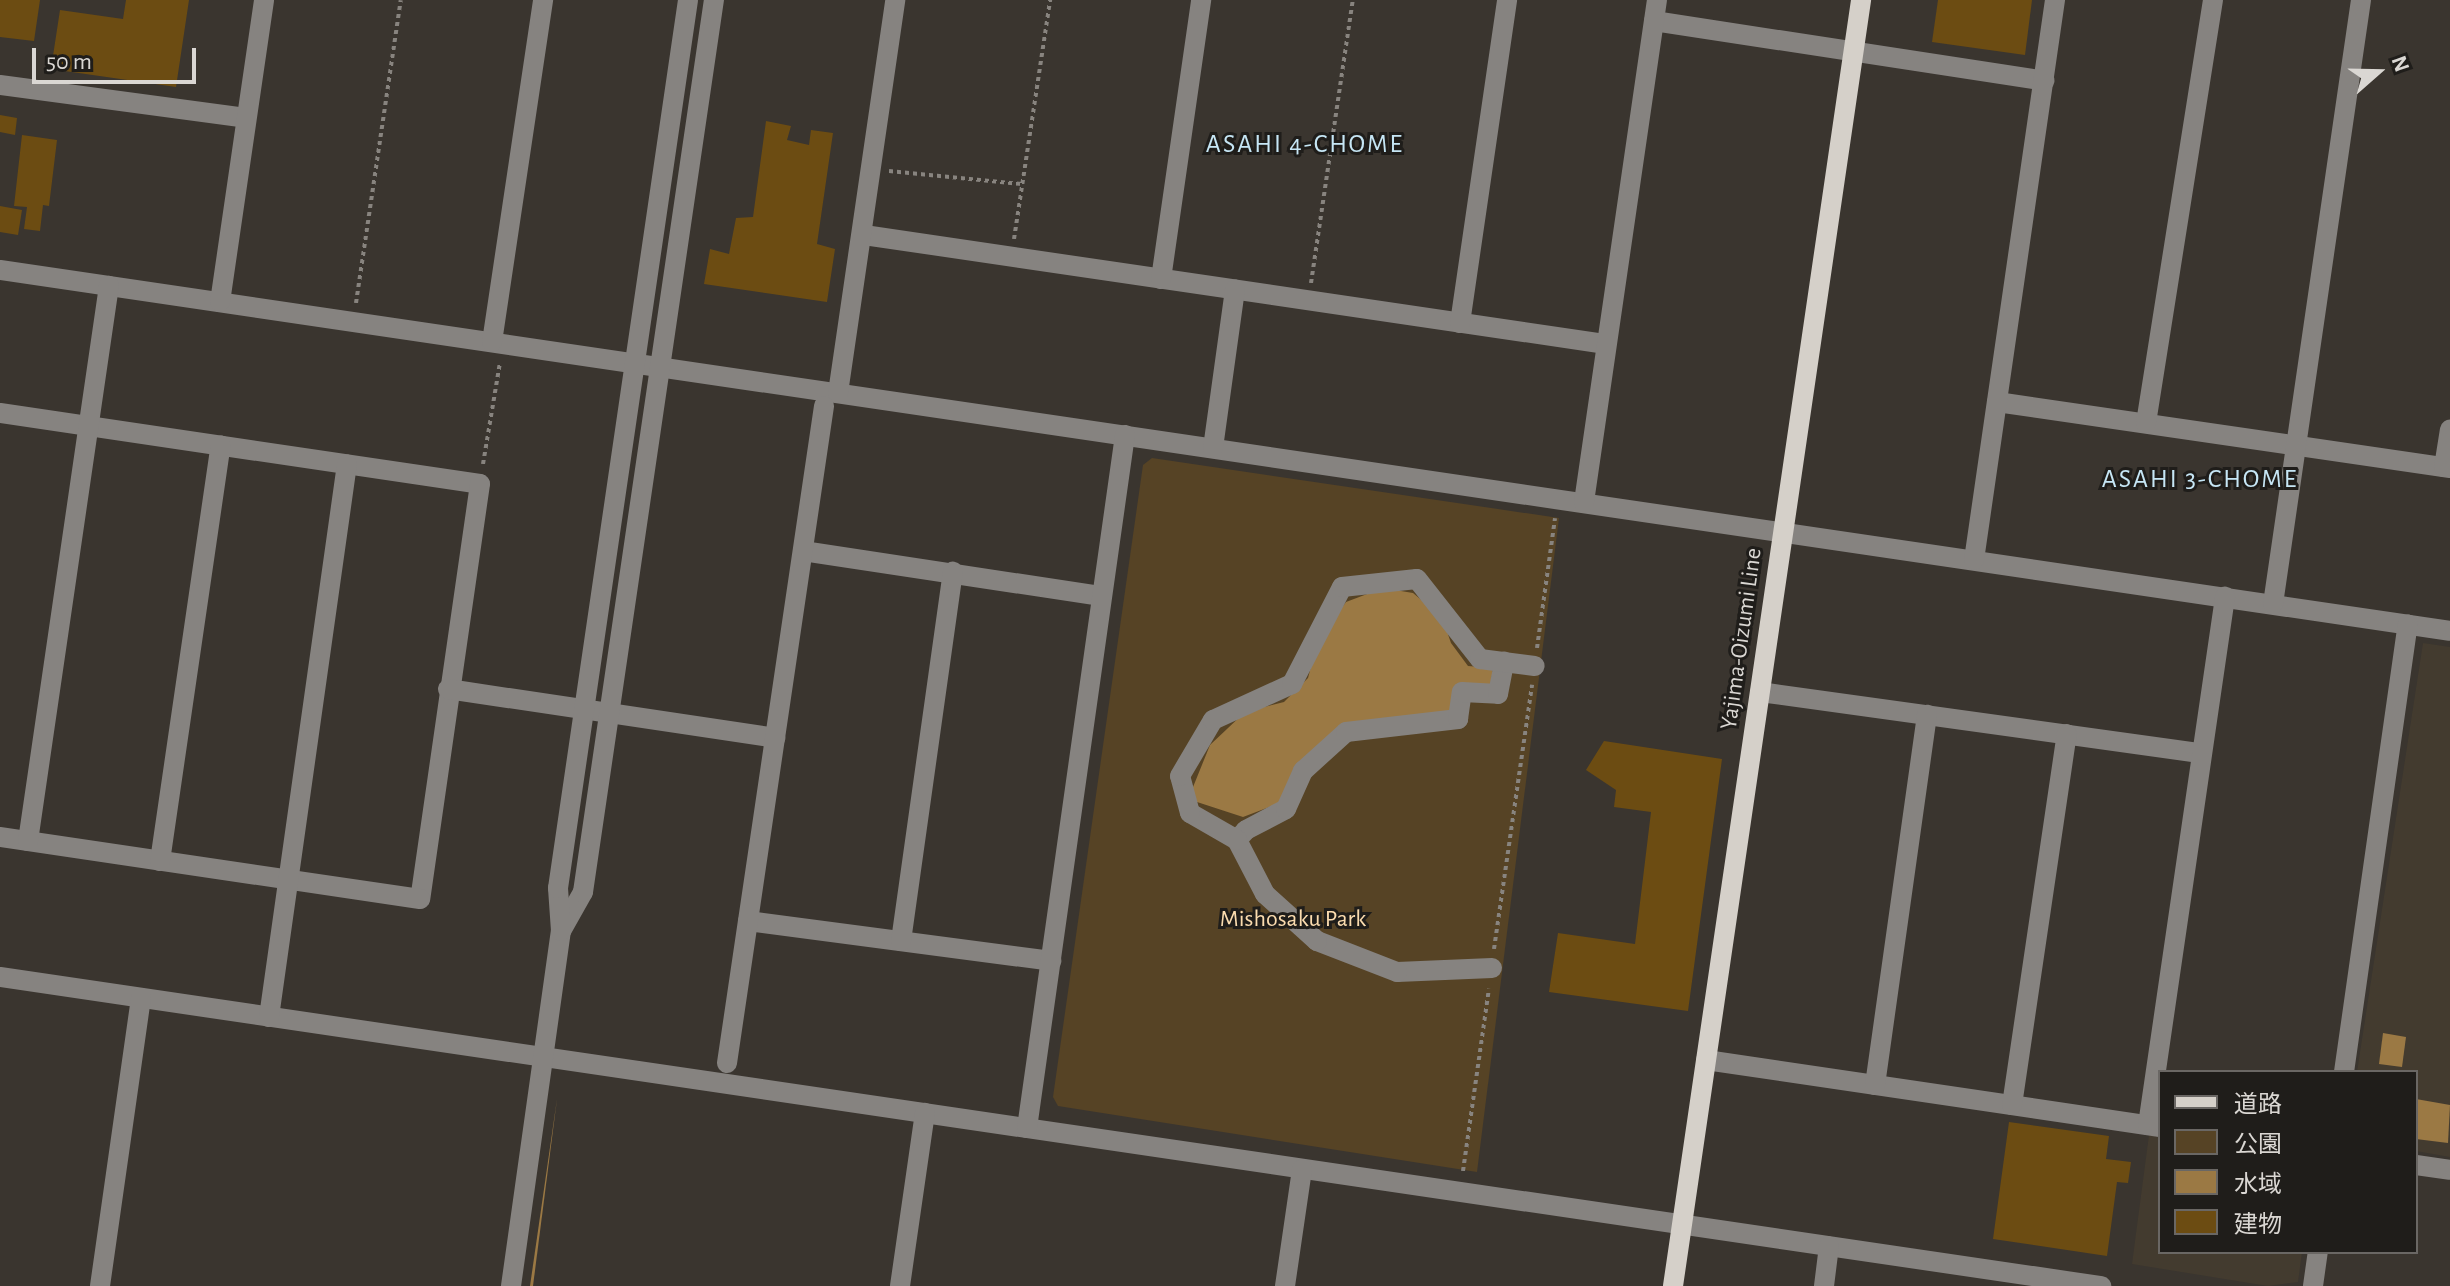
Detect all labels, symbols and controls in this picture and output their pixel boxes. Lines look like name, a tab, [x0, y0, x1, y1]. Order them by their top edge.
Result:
scale bar	[36, 32, 200, 82]
north arrow	[2338, 32, 2418, 112]
text: 50 m	[46, 50, 92, 74]
text: N	[2388, 53, 2414, 75]
district label: ASAHI 4-CHOME	[1206, 129, 1404, 161]
district label: ASAHI 3-CHOME	[2102, 464, 2298, 496]
street label: Yajima-Oizumi Line	[1715, 546, 1769, 732]
park label: Mishosaku Park	[1220, 906, 1366, 934]
legend	[2158, 1070, 2418, 1254]
text: 道路	[2234, 1093, 2282, 1117]
text: 公園	[2234, 1133, 2282, 1157]
text: 水域	[2234, 1173, 2282, 1197]
text: 建物	[2234, 1213, 2282, 1237]

